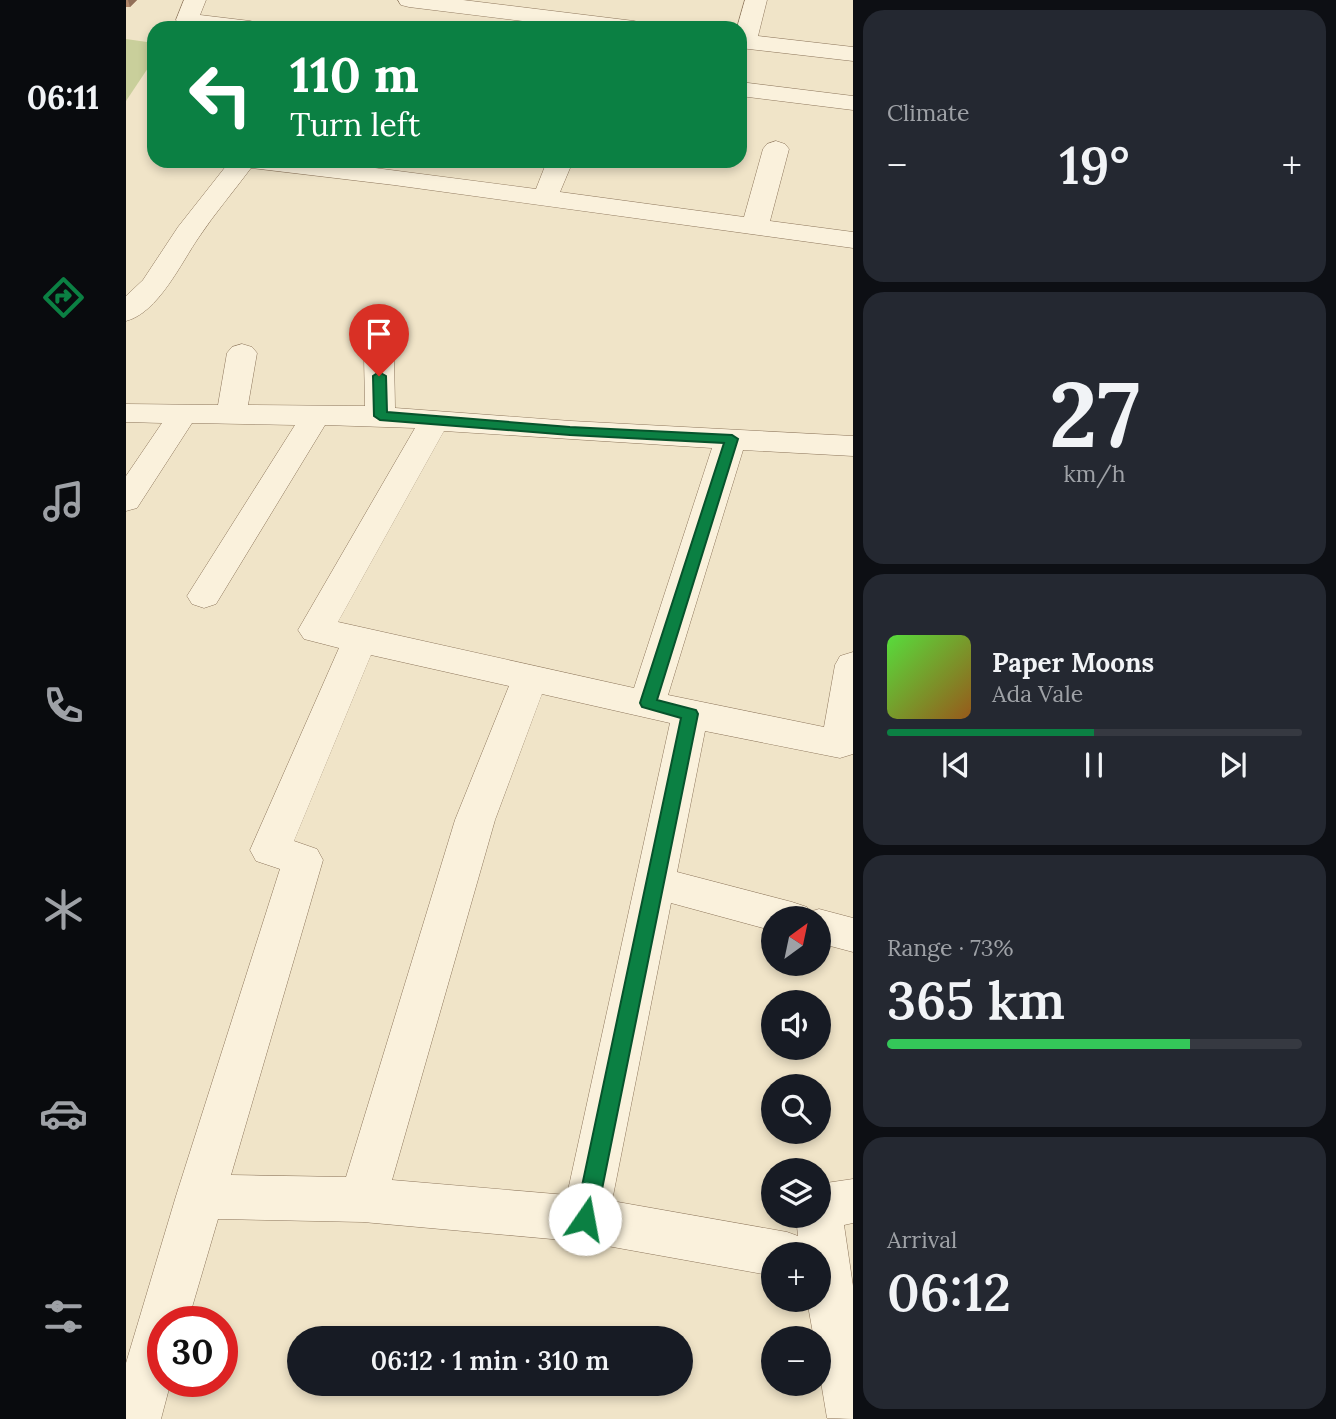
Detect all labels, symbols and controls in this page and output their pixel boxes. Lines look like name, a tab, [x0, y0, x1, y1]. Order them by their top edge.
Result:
text: 110 m	[290, 43, 419, 105]
icon: left	[175, 49, 266, 140]
text: 06:11	[27, 77, 99, 118]
text: Climate	[887, 98, 969, 127]
text: Turn left	[290, 104, 420, 145]
text: 19°	[1059, 132, 1130, 198]
text: −	[887, 141, 907, 189]
text: +	[1282, 141, 1302, 189]
icon: directions	[39, 273, 88, 322]
pin	[349, 304, 409, 376]
icon: arrive	[360, 315, 398, 353]
text: 27	[1049, 355, 1140, 472]
text: km/h	[1063, 459, 1126, 488]
icon: music	[39, 477, 88, 526]
text: Paper Moons	[992, 646, 1154, 679]
text: Ada Vale	[992, 679, 1083, 708]
icon: phone	[39, 681, 88, 730]
icon: previous	[937, 746, 975, 784]
icon: pause	[1075, 746, 1113, 784]
icon: next	[1214, 746, 1252, 784]
icon: climate	[39, 885, 88, 934]
north arrow	[761, 906, 831, 976]
map controls	[761, 906, 831, 1396]
text: Range · 73%	[887, 933, 1014, 962]
text: 365 km	[887, 967, 1065, 1033]
button: sound	[761, 990, 831, 1060]
button: search	[761, 1074, 831, 1144]
icon: car	[39, 1089, 88, 1138]
button: layers	[761, 1158, 831, 1228]
position arrow	[548, 1182, 622, 1256]
text: Arrival	[887, 1225, 957, 1254]
button: +	[761, 1242, 831, 1312]
text: 06:12	[887, 1259, 1011, 1325]
icon: filters	[39, 1292, 88, 1341]
speed limit sign: 30	[147, 1306, 238, 1397]
button: −	[761, 1326, 831, 1396]
text: 06:12 · 1 min · 310 m	[371, 1344, 609, 1377]

